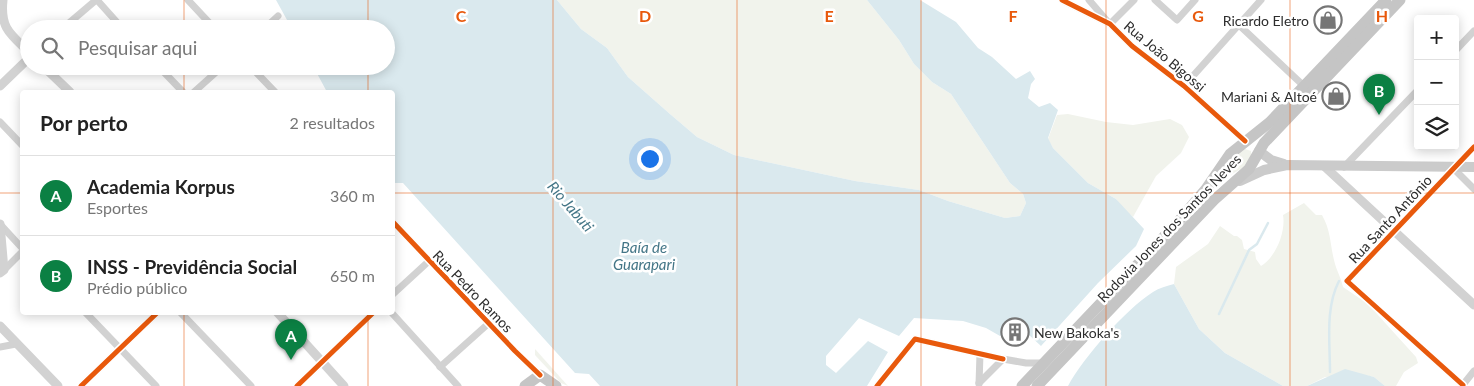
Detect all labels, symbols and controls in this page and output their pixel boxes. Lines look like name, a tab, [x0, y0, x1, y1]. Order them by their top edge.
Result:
shop icon: Ricardo Eletro	[1313, 5, 1343, 35]
text: C	[456, 6, 467, 25]
text: D	[639, 6, 651, 25]
text: E	[824, 6, 834, 25]
text: F	[1008, 6, 1018, 25]
text: G	[1192, 6, 1204, 25]
text: H	[1376, 6, 1388, 25]
place label: Ricardo Eletro	[1223, 12, 1309, 29]
map controls	[1414, 15, 1459, 150]
button: +	[1414, 15, 1459, 60]
street label: Rua João Bigossi	[1121, 17, 1209, 95]
search box	[20, 20, 395, 75]
icon: search	[38, 34, 66, 62]
text: Pesquisar aqui	[78, 36, 197, 59]
button: −	[1414, 60, 1459, 105]
pin: B	[1363, 74, 1395, 115]
shop icon: Mariani & Altoé	[1321, 81, 1351, 111]
place label: Mariani & Altoé	[1221, 88, 1317, 105]
button: layers	[1414, 105, 1459, 150]
text: Por perto	[40, 110, 128, 135]
text: 2 resultados	[289, 113, 375, 132]
your location	[637, 146, 663, 172]
street label: Rodovia Jones dos Santos Neves	[1094, 150, 1244, 306]
street label: Rua Santo Antônio	[1345, 171, 1435, 267]
text: Academia Korpus	[87, 175, 235, 198]
water label: Rio Jabuti	[544, 177, 598, 235]
text: A	[50, 186, 62, 205]
text: 360 m	[330, 186, 375, 205]
text: Esportes	[87, 198, 148, 217]
water label: Baía de Guarapari	[613, 238, 676, 273]
street label: Rua Pedro Ramos	[430, 246, 516, 336]
text: INSS - Previdência Social	[87, 255, 297, 278]
text: B	[51, 266, 61, 285]
text: 650 m	[330, 266, 375, 285]
text: Prédio público	[87, 278, 187, 297]
building icon: New Bakoka's	[1000, 317, 1030, 347]
pin: A	[275, 319, 307, 360]
place label: New Bakoka's	[1034, 324, 1119, 341]

